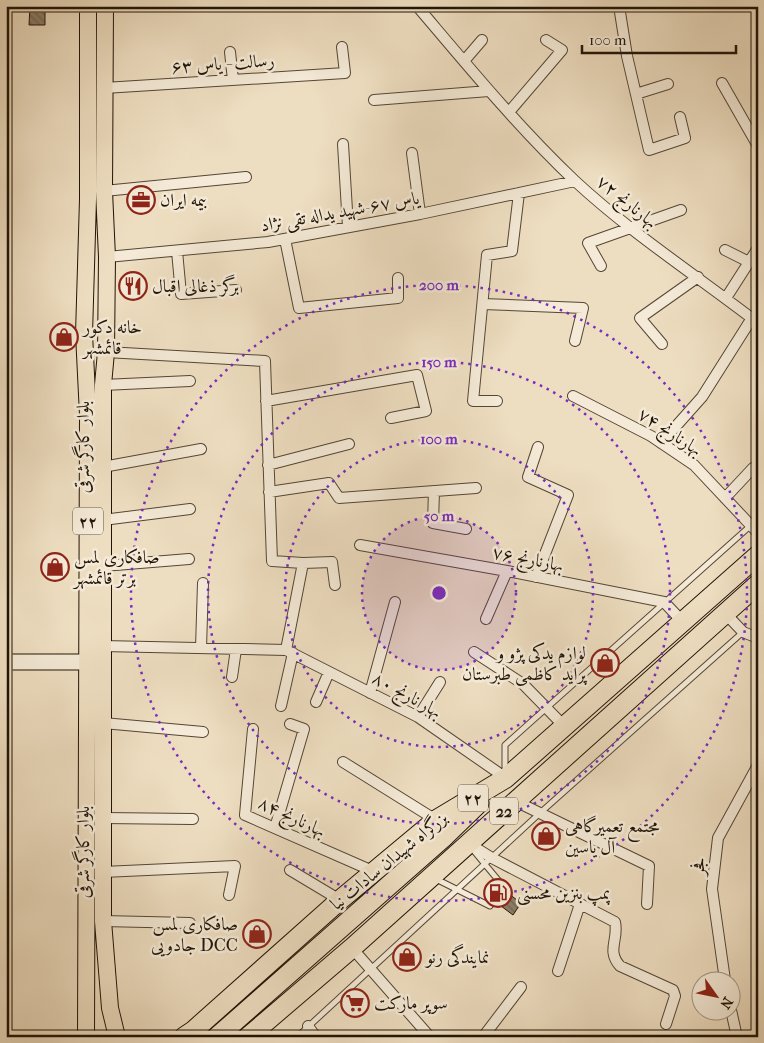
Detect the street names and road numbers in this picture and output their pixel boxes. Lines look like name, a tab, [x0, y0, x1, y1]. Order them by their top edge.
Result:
street label: رسالت - یاس ۶۳	[171, 50, 275, 78]
street label: بهارنارنج ۷۲	[589, 171, 662, 237]
street label: یاس ۶۷-شهید یداله تقی نژاد	[259, 187, 423, 238]
street label: بلوار کارگر شرقی	[71, 401, 95, 493]
street label: بهارنارنج ۷۴	[631, 404, 706, 465]
road number: ۲۲	[73, 508, 103, 534]
street label: بهارنارنج ۷۶	[490, 542, 565, 581]
street label: بهار نارنج ۸۰	[366, 667, 445, 727]
road number: ۲۲	[458, 784, 488, 811]
street label: بهارنارنج ۸۴	[253, 792, 329, 846]
road number: 22	[490, 798, 518, 824]
street label: بلوار کارگر شرقی	[71, 806, 95, 898]
street label: بزرگراه شهیدان سادات نیا	[325, 806, 452, 915]
street label: فجر	[687, 856, 712, 878]

